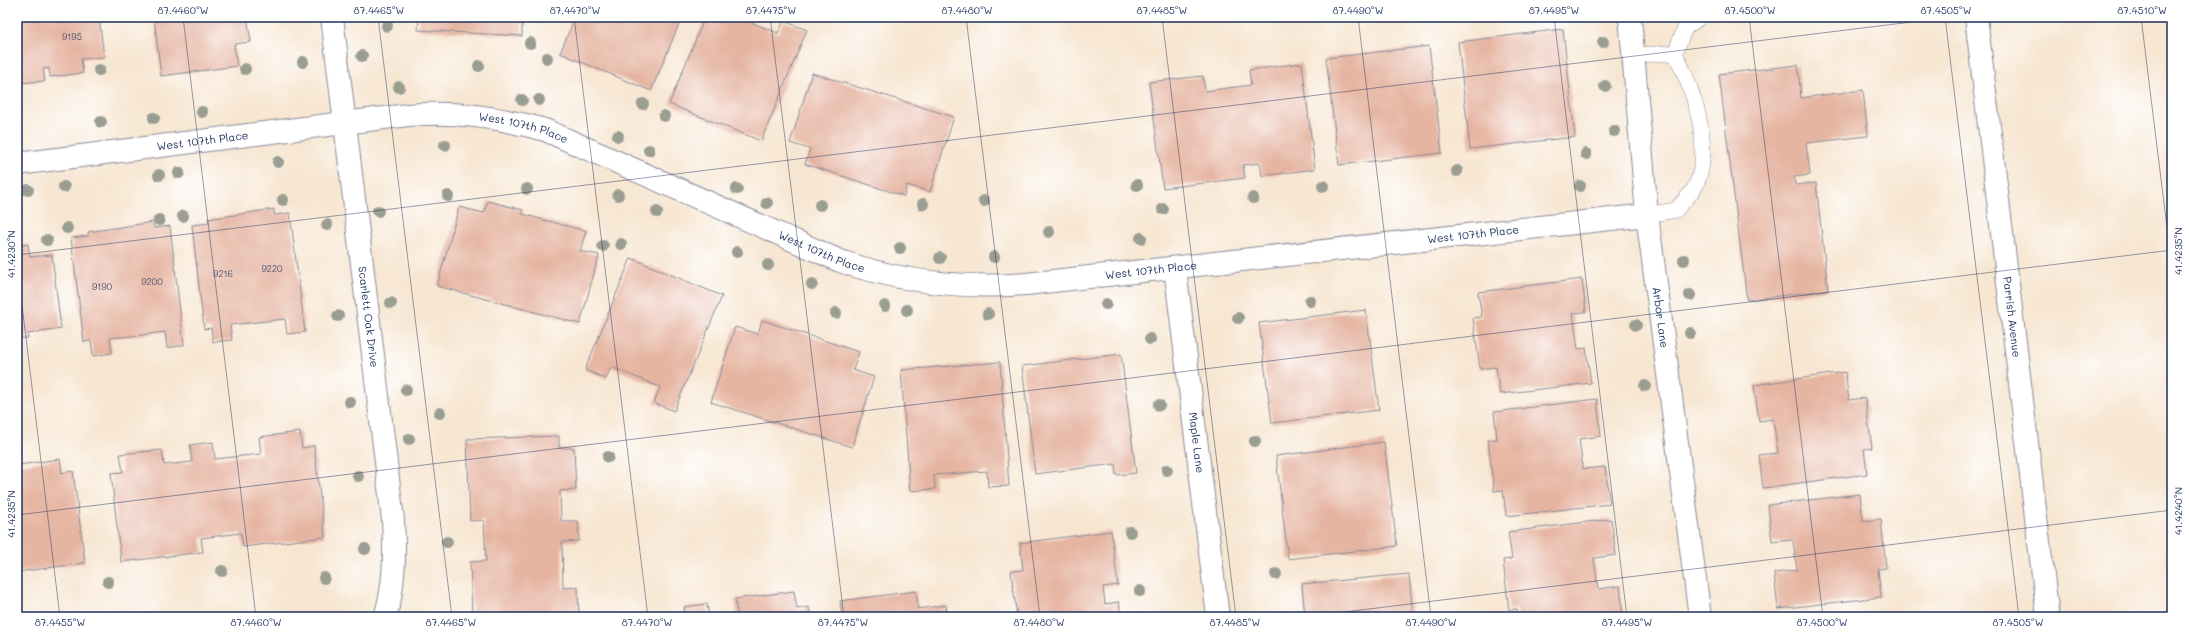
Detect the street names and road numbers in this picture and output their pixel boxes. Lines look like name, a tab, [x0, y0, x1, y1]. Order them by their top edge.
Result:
street label: West 107th Place	[478, 108, 571, 146]
street label: West 107th Place	[156, 127, 249, 153]
street label: West 107th Place	[1426, 221, 1520, 246]
street label: West 107th Place	[776, 227, 867, 275]
street label: West 107th Place	[1104, 257, 1198, 282]
street label: Scarlett Oak Drive	[355, 265, 382, 368]
street label: Parrish Avenue	[2000, 276, 2025, 358]
street label: Arbor Lane	[1650, 286, 1672, 349]
street label: Maple Lane	[1186, 411, 1208, 474]

